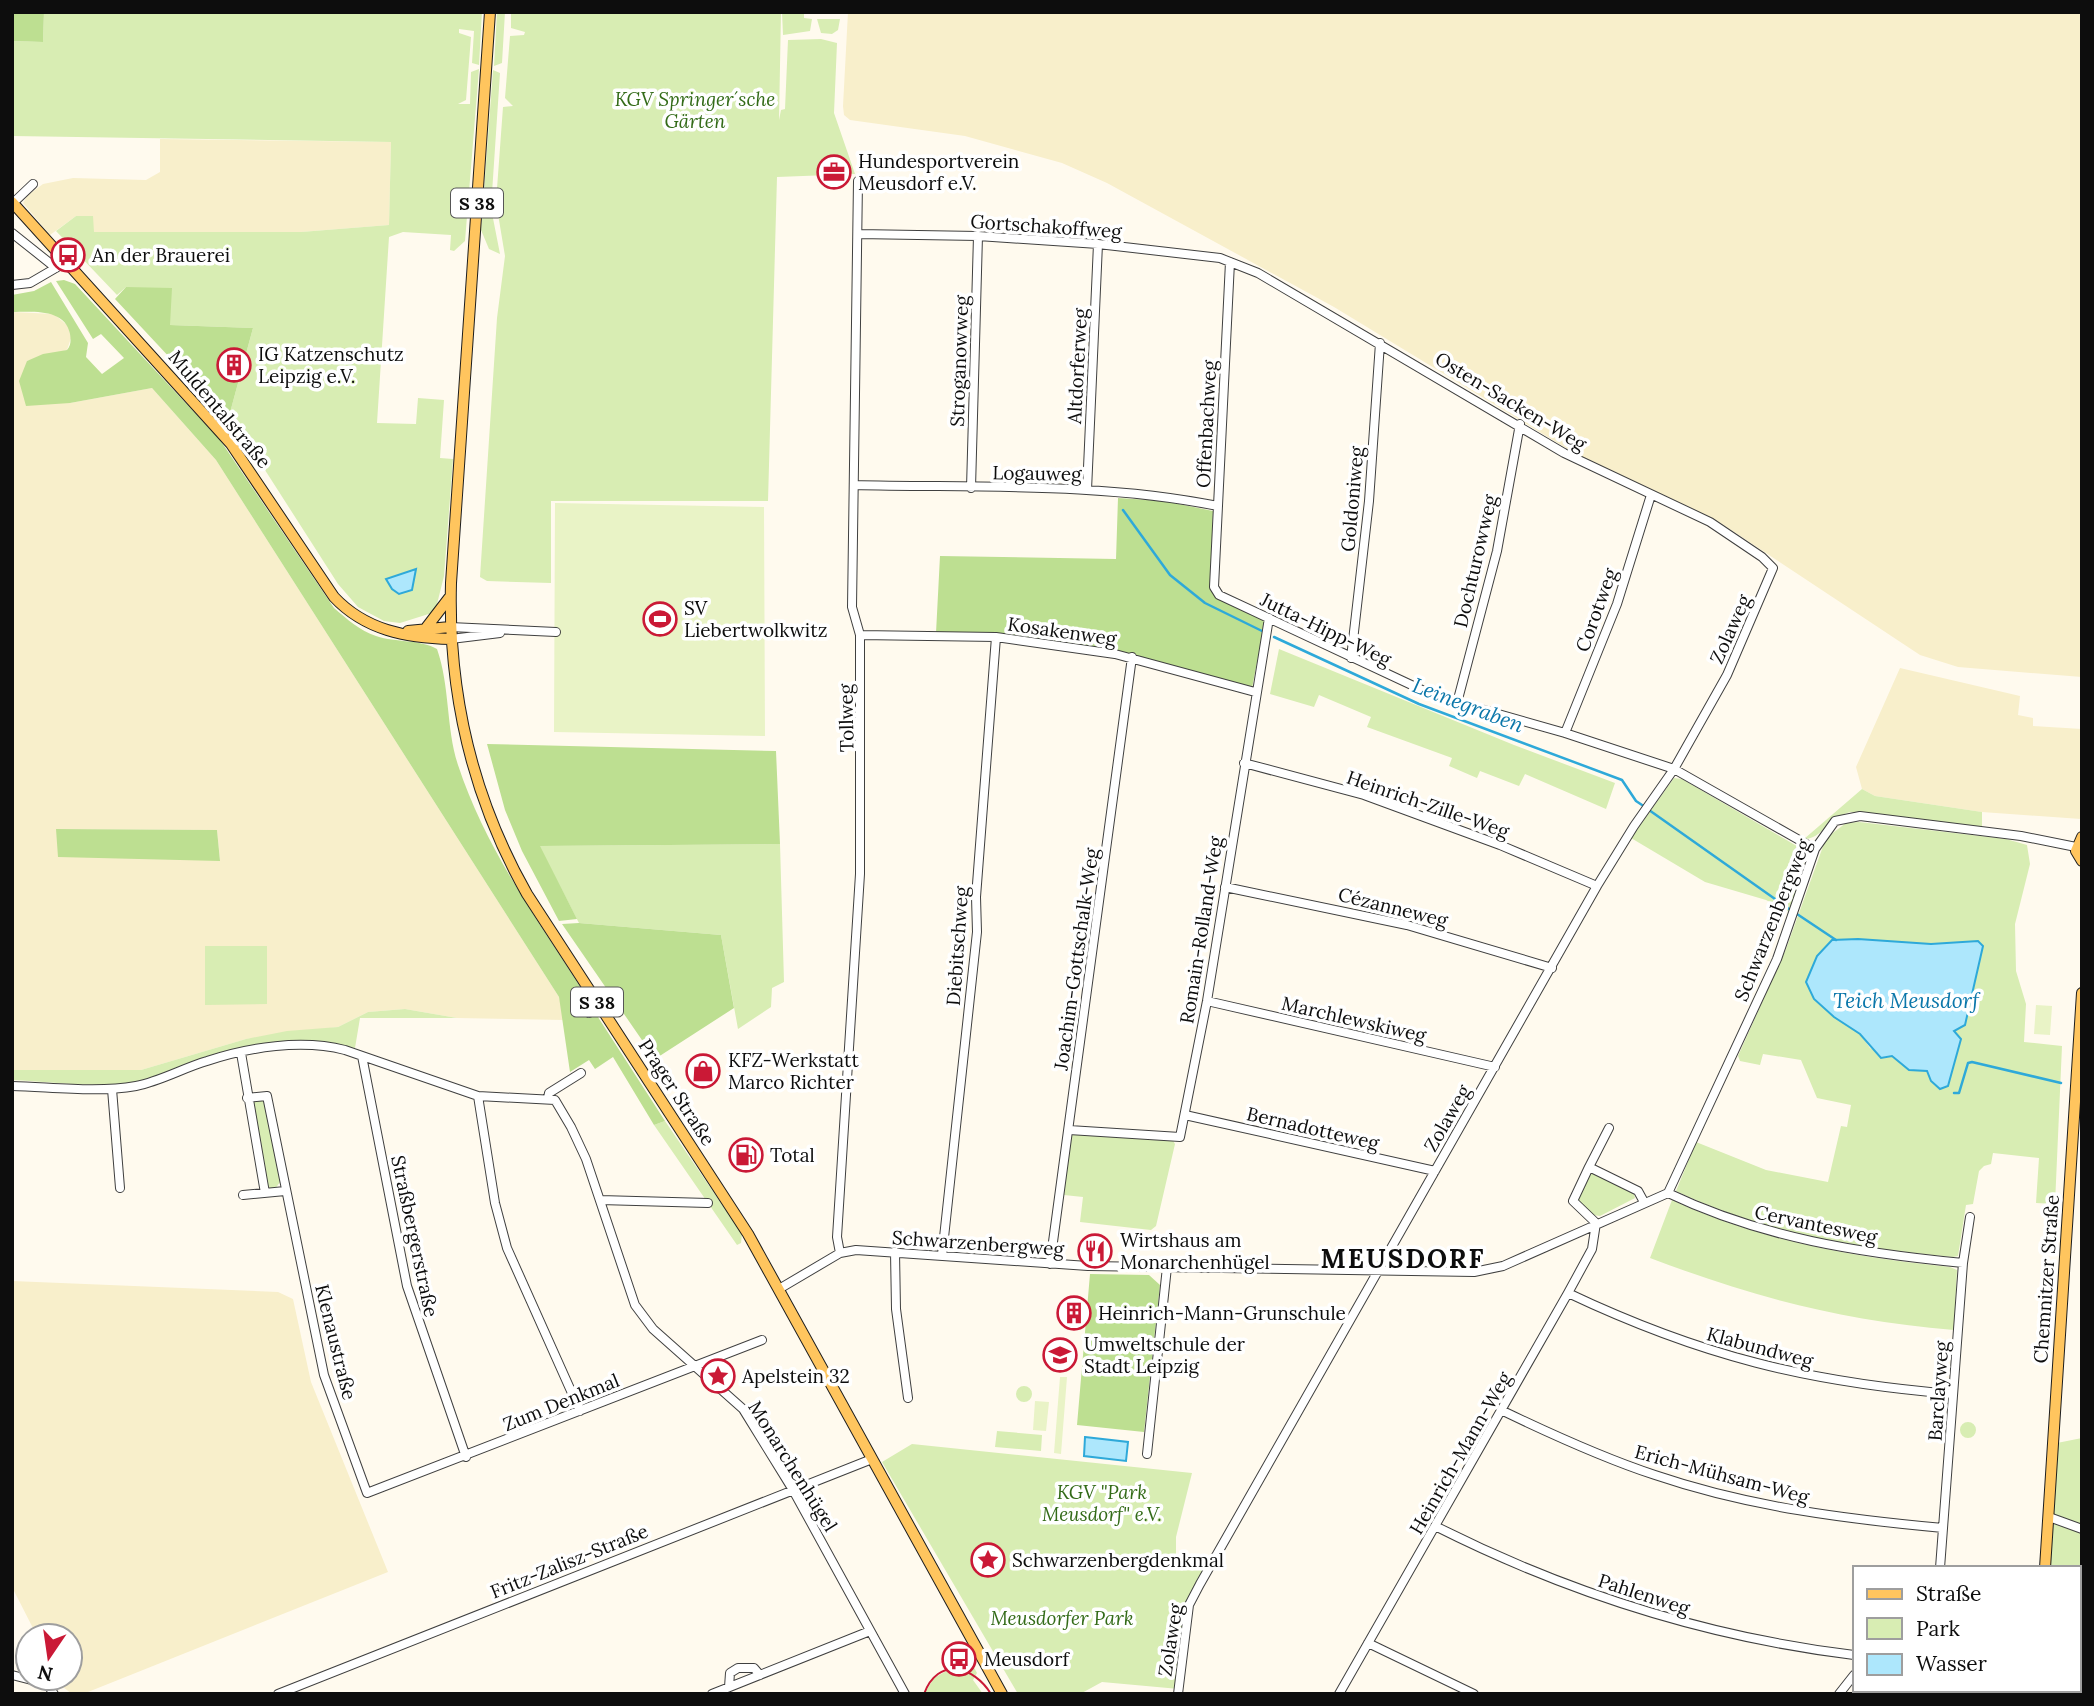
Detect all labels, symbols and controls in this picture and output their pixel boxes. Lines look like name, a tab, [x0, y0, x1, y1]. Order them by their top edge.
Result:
park label: KGV Springer´sche Gärten	[615, 87, 775, 133]
place label: Hundesportverein Meusdorf e.V.	[858, 149, 1019, 195]
office icon: Hundesportverein Meusdorf e.V.	[815, 153, 853, 191]
road number: S 38	[451, 188, 503, 218]
street label: Gortschakoffweg	[970, 209, 1123, 243]
bus stop icon: An der Brauerei	[49, 236, 87, 274]
place label: An der Brauerei	[91, 243, 230, 267]
street label: Stroganowweg	[945, 294, 973, 427]
street label: Altdorferweg	[1062, 307, 1092, 426]
place label: IG Katzenschutz Leipzig e.V.	[258, 342, 404, 388]
street label: Muldentalstraße	[164, 345, 276, 473]
building icon: IG Katzenschutz Leipzig e.V.	[215, 346, 253, 384]
street label: Osten-Sacken-Weg	[1431, 346, 1591, 456]
street label: Offenbachweg	[1191, 359, 1221, 489]
street label: Goldoniweg	[1335, 445, 1369, 553]
street label: Logauweg	[992, 460, 1082, 486]
street label: Dochturowweg	[1448, 492, 1502, 630]
street label: Corotweg	[1570, 565, 1622, 655]
street label: Jutta-Hipp-Weg	[1256, 587, 1396, 671]
street label: Zolaweg	[1704, 590, 1756, 667]
place label: SV Liebertwolkwitz	[684, 596, 827, 642]
sports icon: SV Liebertwolkwitz	[641, 600, 679, 638]
street label: Kosakenweg	[1006, 611, 1119, 651]
water label: Leinegraben	[1408, 671, 1528, 739]
street label: Tollweg	[833, 683, 859, 752]
street label: Heinrich-Zille-Weg	[1344, 765, 1513, 843]
street label: Romain-Rolland-Weg	[1174, 834, 1228, 1025]
street label: Schwarzenbergweg	[1729, 835, 1816, 1005]
street label: Joachim-Gottschalk-Weg	[1048, 846, 1104, 1073]
street label: Cézanneweg	[1336, 882, 1451, 932]
street label: Diebitschweg	[941, 885, 973, 1007]
road number: S 38	[571, 987, 623, 1016]
water label: Teich Meusdorf	[1833, 987, 1981, 1014]
street label: Marchlewskiweg	[1279, 991, 1429, 1047]
street label: Prager Straße	[634, 1034, 720, 1150]
place label: KFZ-Werkstatt Marco Richter	[728, 1048, 860, 1094]
shop icon: KFZ-Werkstatt Marco Richter	[684, 1052, 722, 1090]
street label: Zolaweg	[1418, 1080, 1476, 1156]
street label: Bernadotteweg	[1244, 1101, 1382, 1155]
fuel station icon: Total	[727, 1136, 765, 1174]
place label: Total	[770, 1143, 815, 1167]
street label: Straßbergerstraße	[386, 1153, 444, 1319]
street label: Chemnitzer Straße	[2028, 1194, 2064, 1364]
street label: Cervantesweg	[1752, 1199, 1880, 1249]
street label: Schwarzenbergweg	[891, 1225, 1065, 1261]
place label: Wirtshaus am Monarchenhügel	[1120, 1228, 1270, 1274]
restaurant icon: Wirtshaus am Monarchenhügel	[1076, 1232, 1114, 1270]
district label: MEUSDORF	[1321, 1242, 1485, 1275]
street label: Klenaustraße	[310, 1282, 362, 1402]
building icon: Heinrich-Mann-Grunschule	[1055, 1294, 1093, 1332]
place label: Heinrich-Mann-Grunschule	[1098, 1301, 1346, 1325]
street label: Klabundweg	[1704, 1321, 1816, 1373]
place label: Umweltschule der Stadt Leipzig	[1084, 1332, 1246, 1378]
school or university icon: Umweltschule der Stadt Leipzig	[1041, 1336, 1079, 1374]
street label: Barclayweg	[1923, 1340, 1954, 1442]
place icon: Apelstein 32	[699, 1357, 737, 1395]
place label: Apelstein 32	[741, 1364, 850, 1388]
street label: Heinrich-Mann-Weg	[1404, 1367, 1517, 1539]
street label: Zum Denkmal	[499, 1368, 623, 1436]
street label: Monarchenhügel	[743, 1396, 843, 1536]
street label: Erich-Mühsam-Weg	[1632, 1439, 1812, 1509]
park label: KGV "Park Meusdorf" e.V.	[1042, 1480, 1162, 1526]
street label: Fritz-Zalisz-Straße	[487, 1518, 651, 1604]
place icon: Schwarzenbergdenkmal	[969, 1541, 1007, 1579]
place label: Schwarzenbergdenkmal	[1012, 1548, 1224, 1572]
legend	[1853, 1566, 2080, 1692]
street label: Pahlenweg	[1595, 1568, 1693, 1620]
text: Straße	[1916, 1580, 1981, 1607]
street label: Zolaweg	[1152, 1601, 1188, 1678]
park label: Meusdorfer Park	[990, 1606, 1134, 1630]
text: Park	[1916, 1615, 1960, 1642]
north arrow	[14, 1622, 84, 1692]
bus stop icon: Meusdorf	[940, 1640, 978, 1678]
place label: Meusdorf	[984, 1647, 1070, 1671]
text: Wasser	[1916, 1650, 1987, 1677]
text: N	[35, 1660, 55, 1687]

